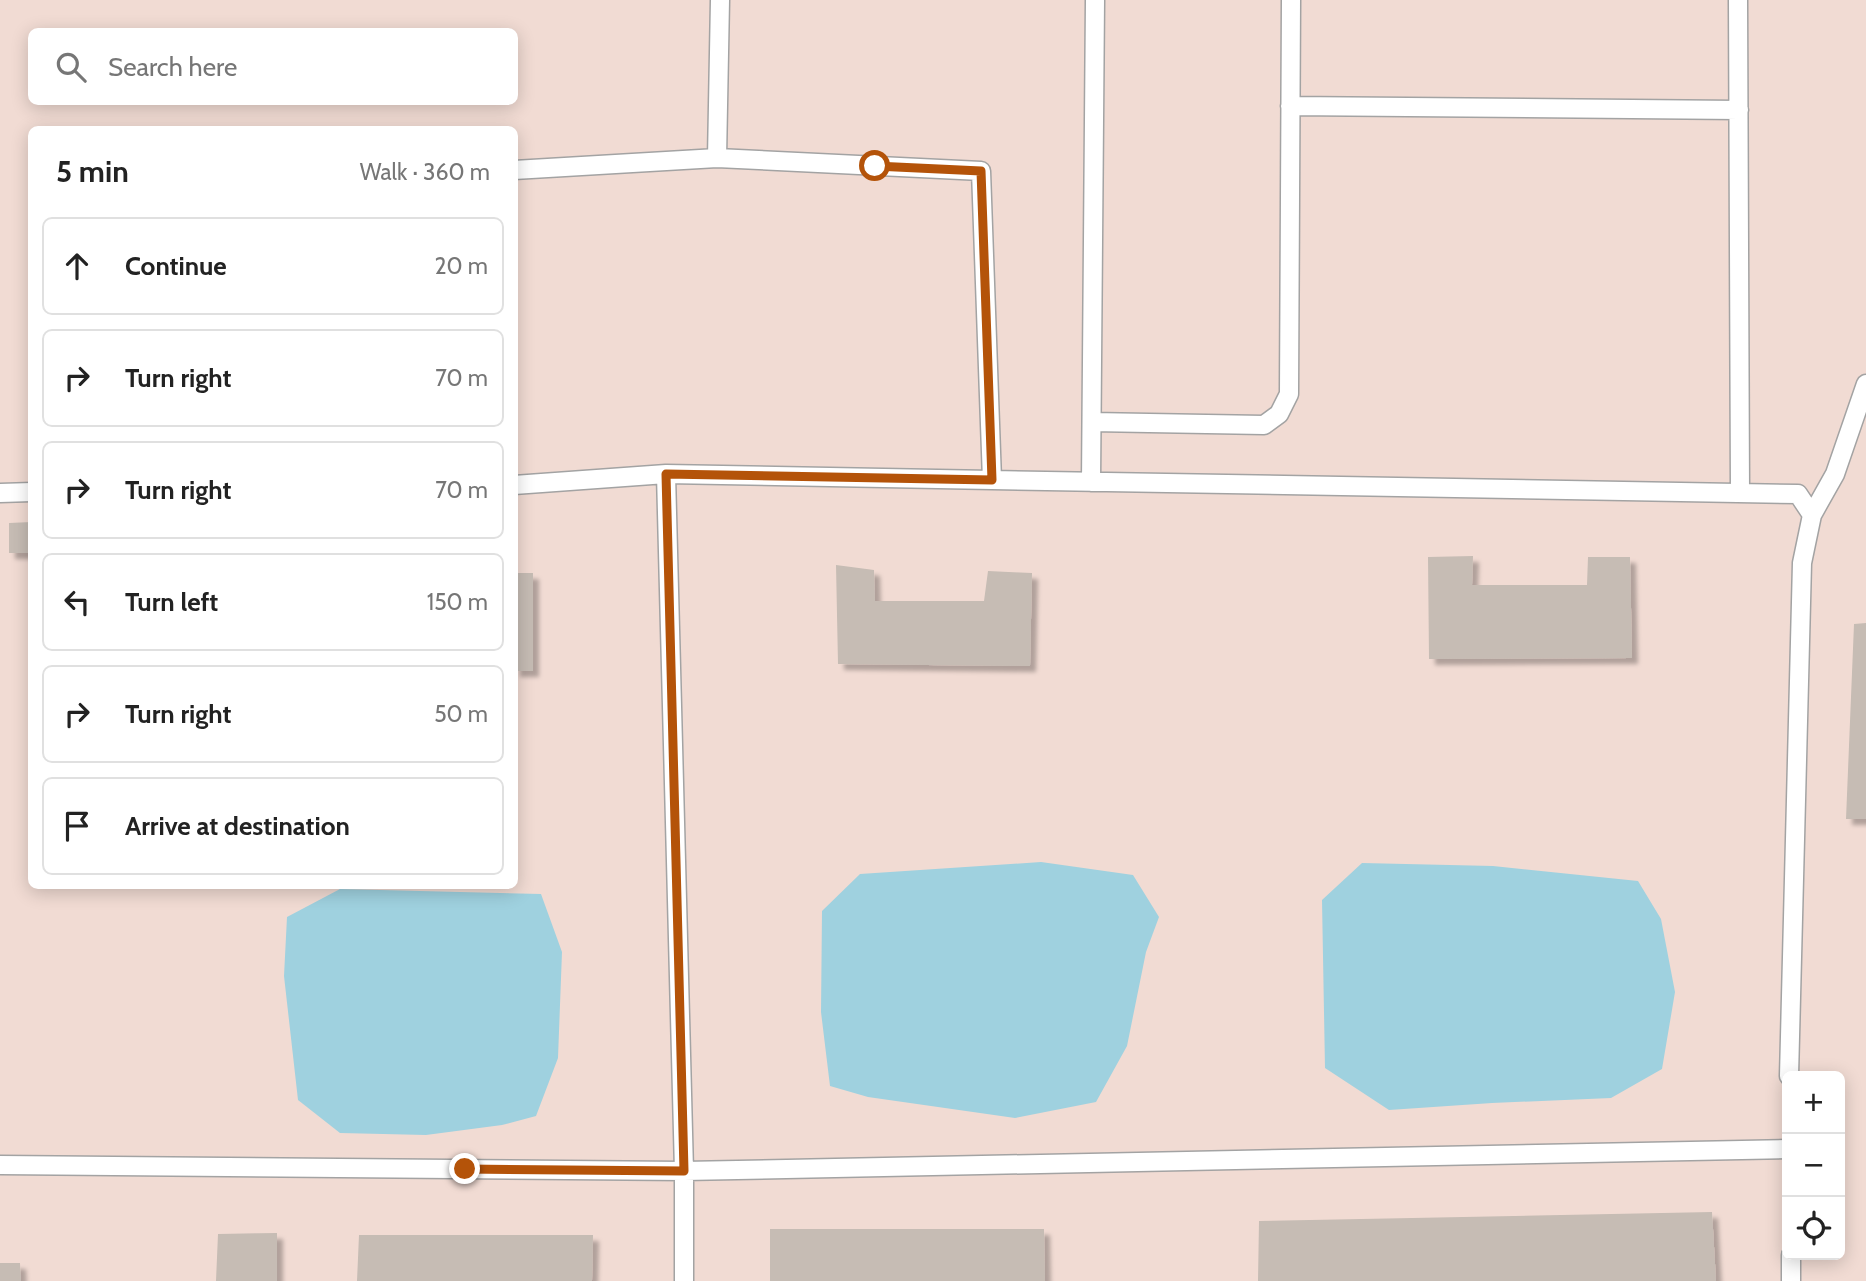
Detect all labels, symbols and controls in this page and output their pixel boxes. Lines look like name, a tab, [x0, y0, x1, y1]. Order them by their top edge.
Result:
search box	[28, 28, 518, 105]
icon: search	[52, 48, 90, 86]
text: Search here	[108, 51, 237, 83]
route start	[859, 150, 890, 181]
text: 5 min	[56, 153, 129, 190]
text: Walk · 360 m	[360, 158, 490, 186]
icon: ahead	[58, 247, 96, 285]
text: Continue	[125, 250, 227, 282]
text: 20 m	[435, 252, 488, 280]
icon: right	[58, 359, 96, 397]
text: Turn right	[125, 362, 231, 394]
text: 70 m	[435, 364, 488, 392]
icon: right	[58, 471, 96, 509]
text: Turn right	[125, 474, 231, 506]
text: 70 m	[435, 476, 488, 504]
icon: left	[58, 583, 96, 621]
text: Turn left	[125, 586, 218, 618]
text: 150 m	[427, 588, 488, 616]
icon: right	[58, 695, 96, 733]
text: Turn right	[125, 698, 231, 730]
text: 50 m	[434, 700, 488, 728]
icon: arrive	[58, 807, 96, 845]
text: Arrive at destination	[125, 810, 350, 842]
map controls	[1782, 1071, 1845, 1260]
button: +	[1782, 1071, 1845, 1134]
button: −	[1782, 1134, 1845, 1197]
route end	[449, 1153, 480, 1184]
button: locate	[1782, 1197, 1845, 1260]

